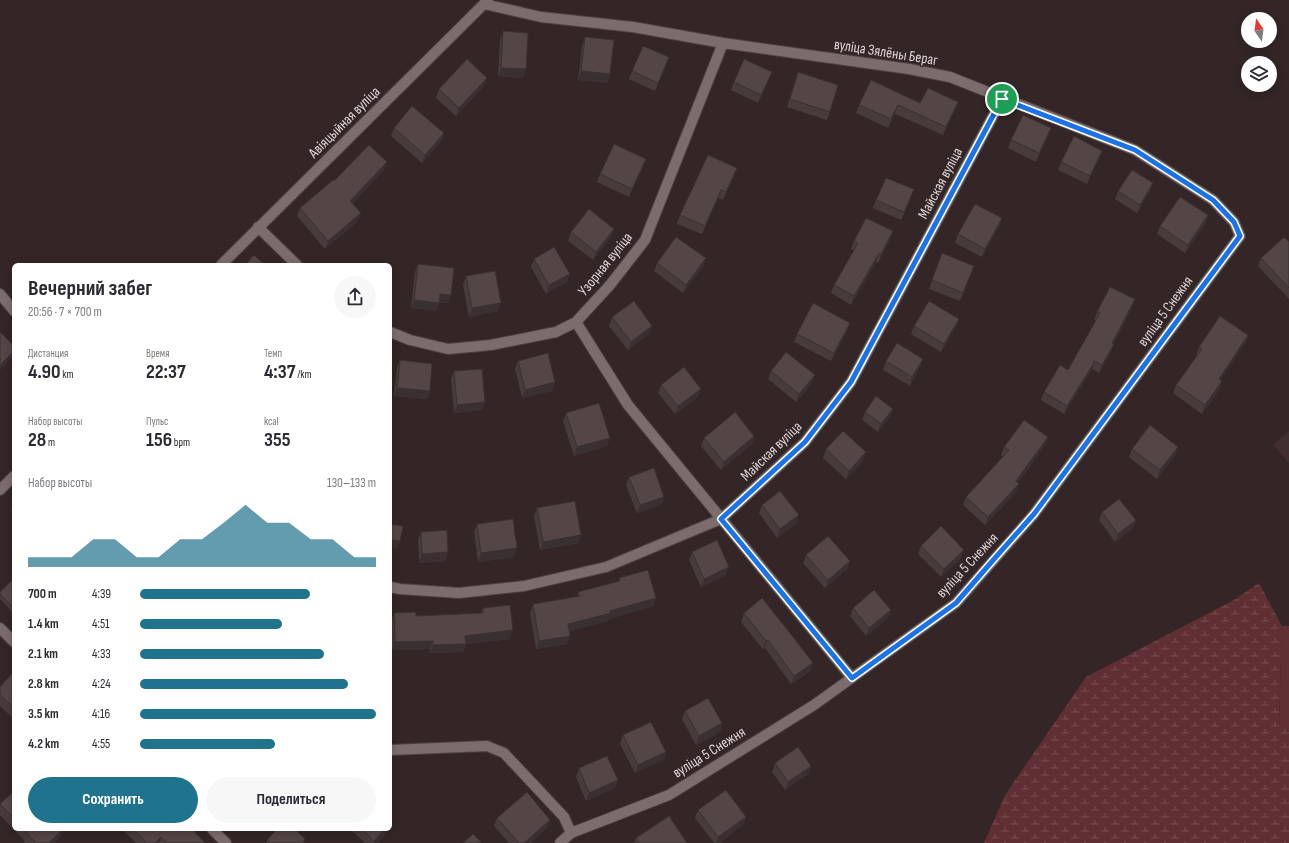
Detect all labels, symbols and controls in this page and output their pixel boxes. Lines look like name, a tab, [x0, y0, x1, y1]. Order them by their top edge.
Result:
north arrow	[1241, 12, 1277, 48]
map controls	[1241, 12, 1277, 92]
street label: вуліца Зялёны Бераг	[833, 35, 940, 70]
button: layers	[1241, 56, 1277, 92]
street label: Авіяцыйная вуліца	[304, 82, 384, 163]
pin	[985, 82, 1019, 116]
icon: arrive	[991, 88, 1013, 110]
street label: Майская вуліца	[914, 144, 967, 222]
street label: Узорная вуліца	[574, 228, 637, 300]
street label: вуліца 5 Снежня	[1134, 272, 1197, 350]
text: Вечерний забег	[28, 275, 152, 302]
button: share	[334, 276, 376, 318]
text: 20:56 · 7 × 700 m	[28, 304, 102, 320]
text: Дистанция	[28, 347, 68, 360]
text: Время	[146, 347, 170, 360]
text: Темп	[264, 347, 282, 360]
text: 4.90	[28, 360, 61, 384]
text: 22:37	[146, 360, 186, 384]
text: 4:37	[264, 360, 295, 384]
text: km	[61, 368, 74, 381]
text: /km	[295, 368, 312, 381]
text: Набор высоты	[28, 415, 82, 428]
text: Пульс	[146, 415, 168, 428]
text: kcal	[264, 415, 279, 428]
street label: Майская вуліца	[737, 417, 806, 485]
text: 28	[28, 428, 46, 452]
text: 156	[146, 428, 172, 452]
text: 355	[264, 428, 291, 452]
text: m	[46, 436, 55, 449]
text: bpm	[172, 436, 190, 449]
text: Набор высоты	[28, 475, 92, 491]
text: 130–133 m	[327, 475, 376, 491]
street label: вуліца 5 Снежня	[932, 529, 1002, 602]
text: 700 m	[28, 586, 57, 602]
text: 4:39	[92, 586, 111, 602]
text: 1.4 km	[28, 616, 59, 632]
text: 4:51	[92, 616, 110, 632]
text: 2.1 km	[28, 646, 58, 662]
text: 4:33	[92, 646, 111, 662]
text: 2.8 km	[28, 676, 59, 692]
text: 4:24	[92, 676, 111, 692]
text: 3.5 km	[28, 706, 59, 722]
text: 4:16	[92, 706, 110, 722]
street label: вуліца 5 Снежня	[669, 723, 749, 782]
text: 4.2 km	[28, 736, 59, 752]
text: 4:55	[92, 736, 110, 752]
button: Сохранить	[28, 777, 198, 823]
button: Поделиться	[206, 777, 376, 823]

